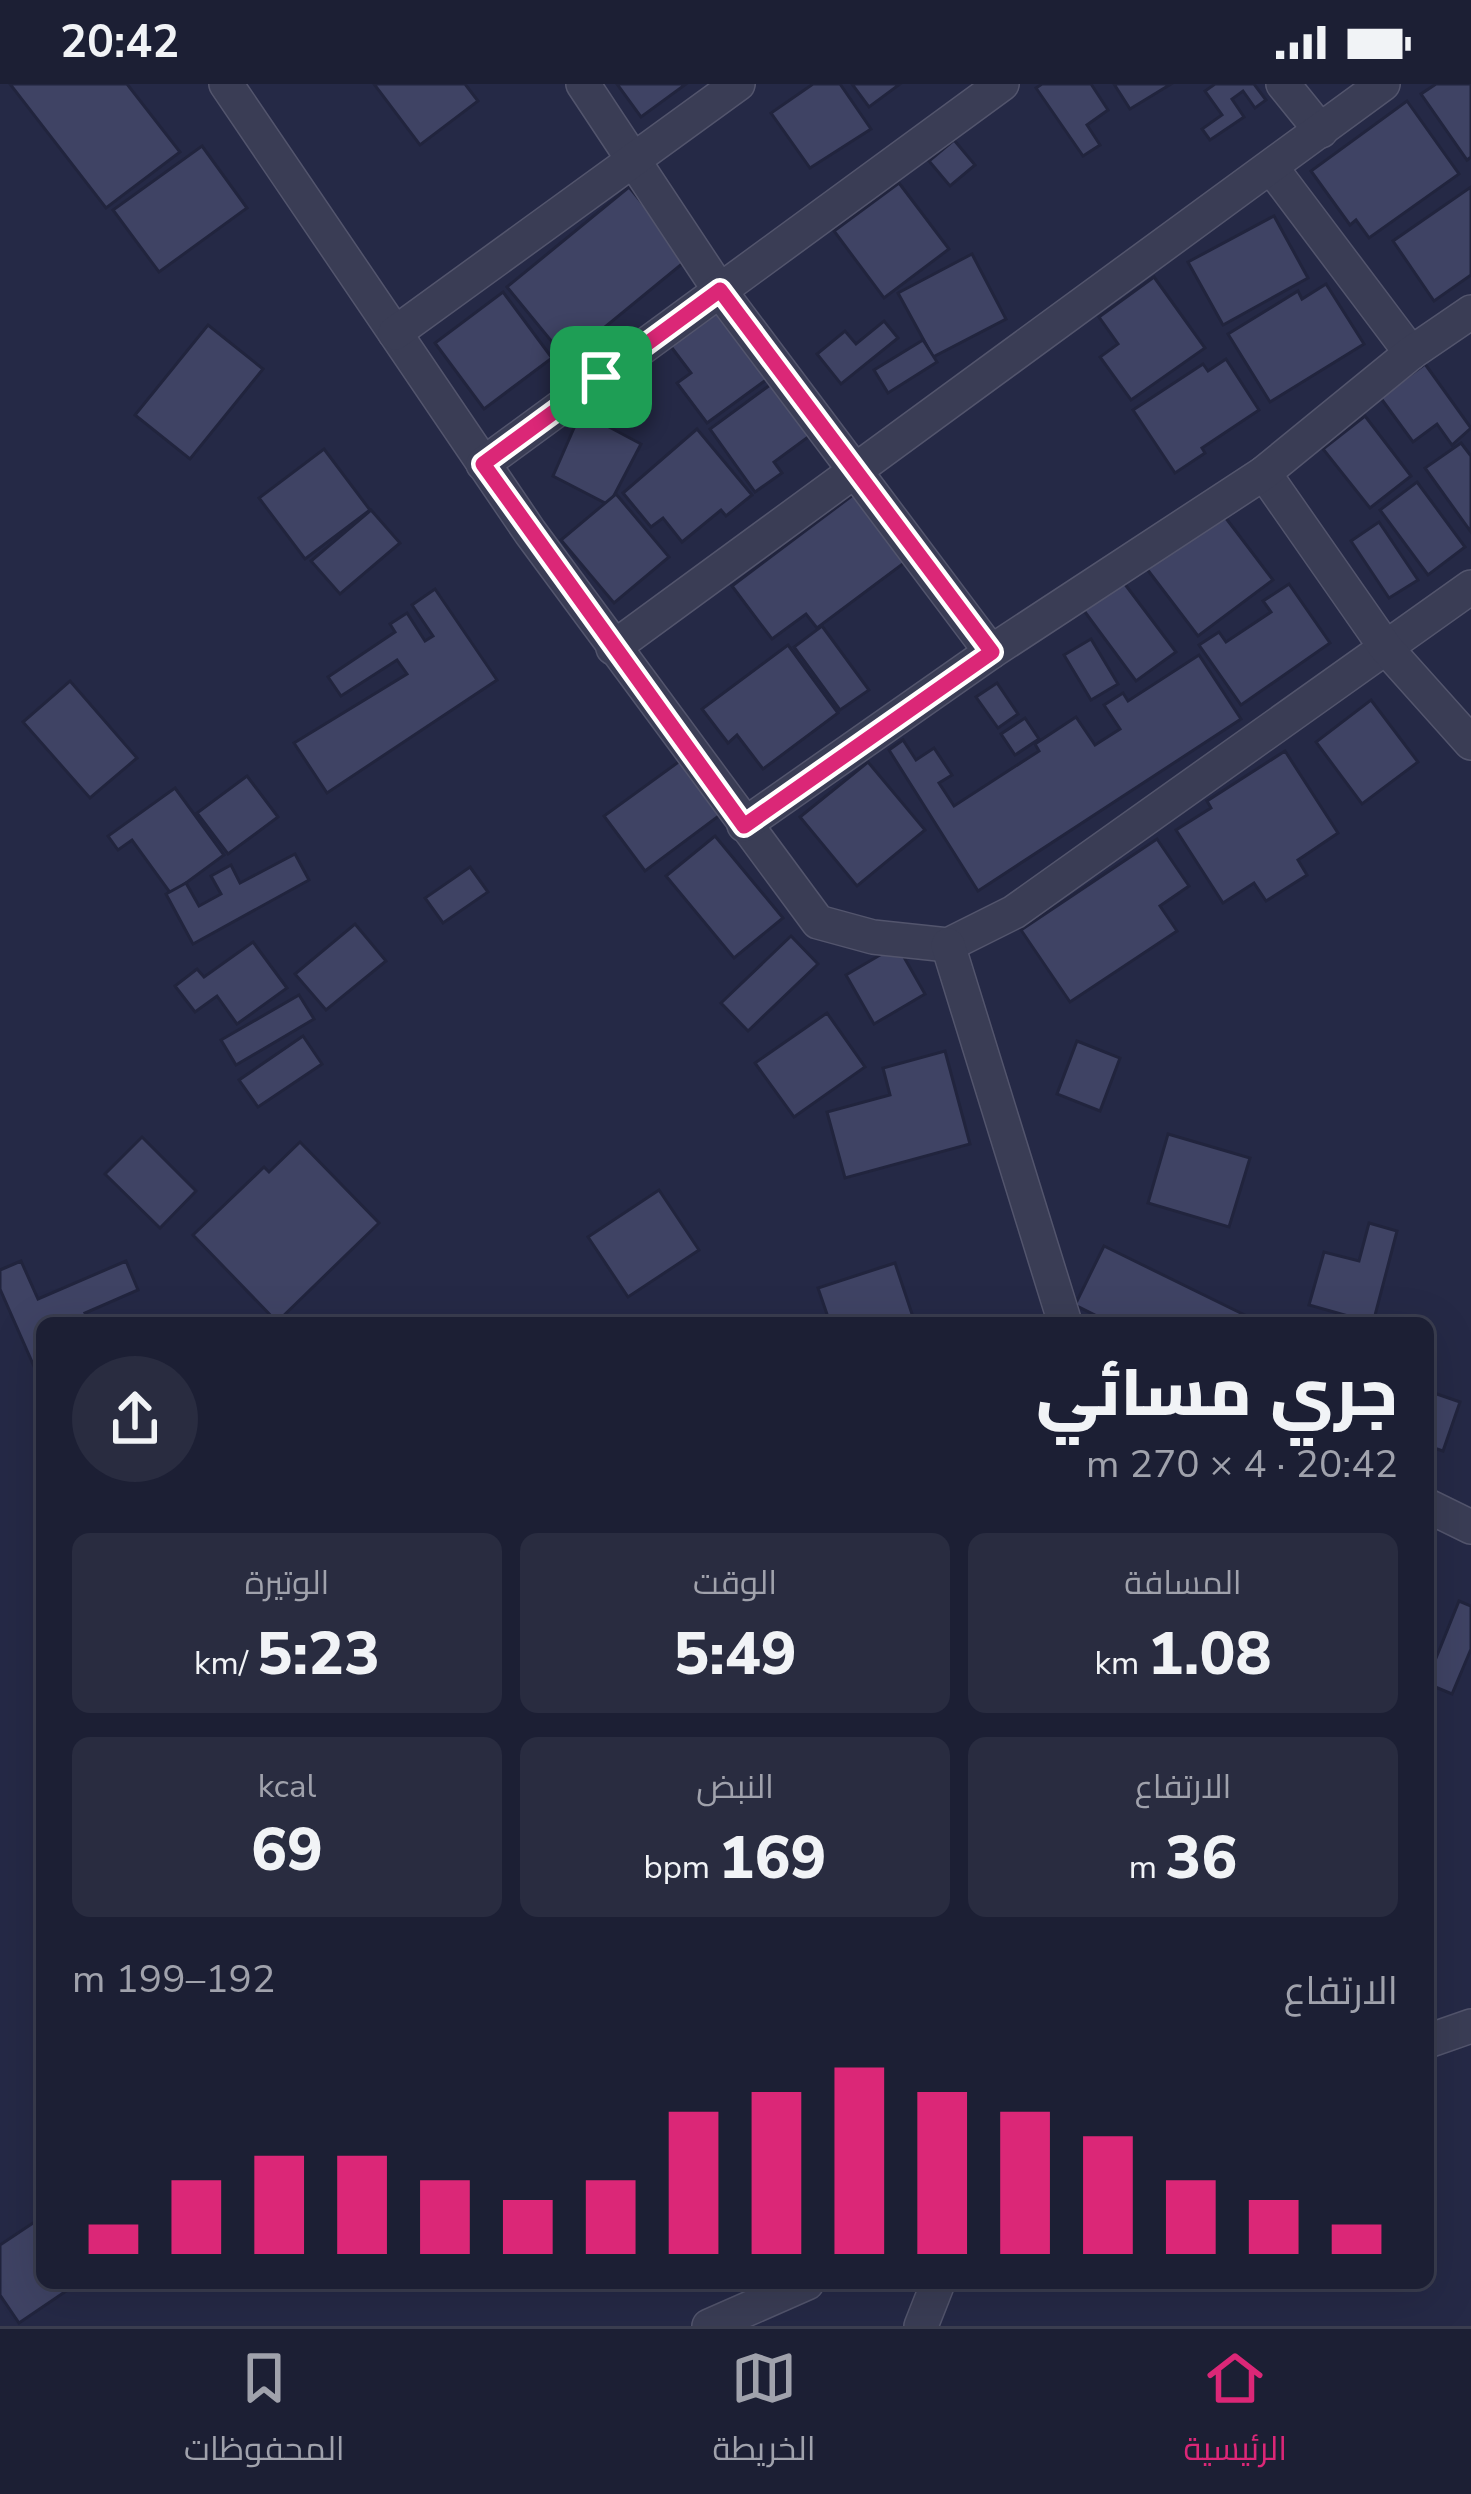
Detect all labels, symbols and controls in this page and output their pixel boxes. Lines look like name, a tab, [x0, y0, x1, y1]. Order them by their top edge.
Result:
text: 20:42	[60, 12, 179, 73]
pin	[550, 326, 652, 428]
icon: arrive	[568, 344, 634, 410]
text: جري مسائي	[1036, 1348, 1398, 1438]
button: share	[72, 1356, 198, 1482]
text: 20:42 · 4 × 270 m	[1086, 1438, 1398, 1491]
text: الوتيرة	[245, 1561, 329, 1606]
text: الوقت	[693, 1561, 777, 1606]
text: المسافة	[1124, 1561, 1242, 1606]
text: 5:23	[256, 1613, 380, 1695]
text: 5:49	[673, 1613, 797, 1695]
text: 1.08	[1148, 1613, 1271, 1695]
text: /km	[194, 1641, 256, 1686]
text: km	[1095, 1641, 1148, 1686]
text: kcal	[258, 1764, 316, 1809]
text: النبض	[696, 1765, 774, 1810]
text: الارتفاع	[1135, 1765, 1231, 1810]
text: 69	[251, 1809, 323, 1891]
text: 169	[719, 1817, 827, 1899]
text: 36	[1165, 1817, 1237, 1899]
text: bpm	[643, 1845, 719, 1890]
text: m	[1129, 1845, 1165, 1890]
text: 192–199 m	[72, 1953, 275, 2006]
text: الارتفاع	[1284, 1965, 1398, 2018]
tab: المحفوظات	[184, 2345, 345, 2479]
tab: الخريطة	[713, 2345, 816, 2479]
tab: الرئيسية	[1184, 2345, 1287, 2479]

